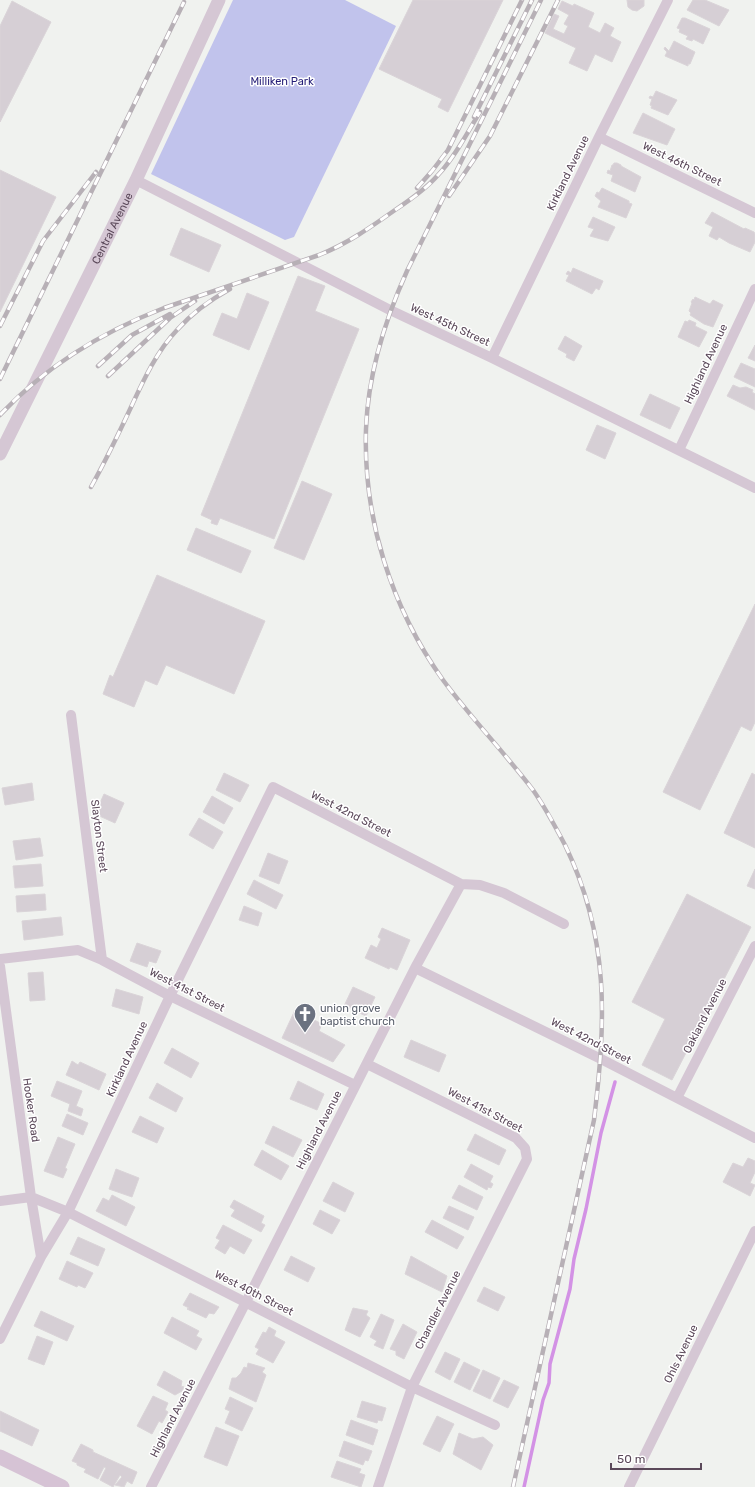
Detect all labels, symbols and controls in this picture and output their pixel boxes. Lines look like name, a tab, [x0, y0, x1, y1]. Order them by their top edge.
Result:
park label: Milliken Park	[250, 75, 314, 88]
street label: Kirkland Avenue	[544, 133, 592, 213]
street label: West 46th Street	[640, 139, 724, 189]
street label: Central Avenue	[89, 190, 135, 266]
street label: West 45th Street	[408, 301, 492, 349]
street label: Highland Avenue	[682, 322, 730, 406]
street label: West 42nd Street	[309, 788, 394, 840]
street label: Slayton Street	[88, 799, 110, 874]
street label: West 41st Street	[147, 965, 228, 1015]
street label: Oakland Avenue	[681, 976, 729, 1056]
church icon: union grove baptist church	[292, 1001, 318, 1034]
place label: union grove baptist church	[320, 1002, 395, 1028]
street label: West 42nd Street	[549, 1015, 634, 1067]
street label: Kirkland Avenue	[104, 1019, 150, 1099]
street label: Hooker Road	[20, 1077, 42, 1143]
street label: West 41st Street	[445, 1085, 525, 1136]
street label: Highland Avenue	[294, 1088, 344, 1172]
street label: West 40th Street	[212, 1268, 296, 1319]
street label: Chandler Avenue	[412, 1268, 464, 1352]
street label: Ohls Avenue	[661, 1323, 701, 1385]
street label: Highland Avenue	[148, 1376, 198, 1460]
scale bar	[611, 1445, 701, 1471]
text: 50 m	[617, 1452, 645, 1466]

